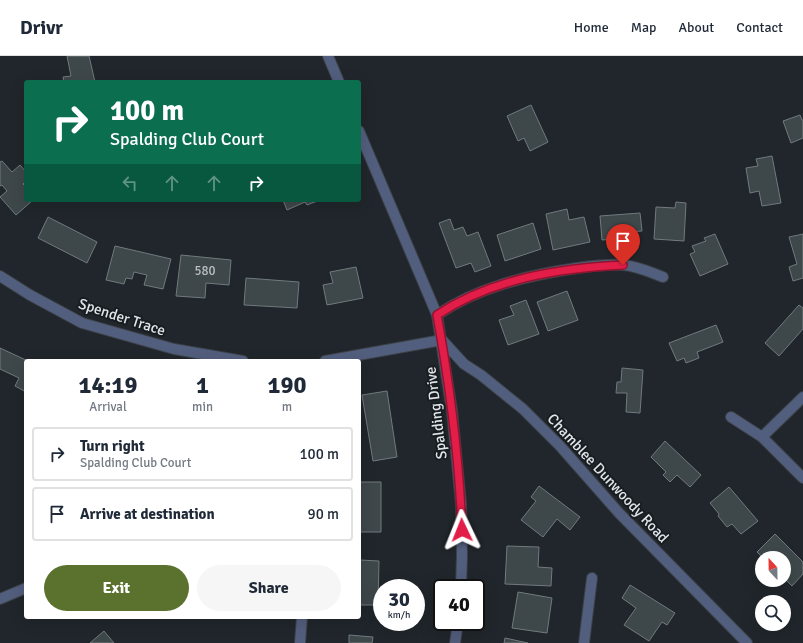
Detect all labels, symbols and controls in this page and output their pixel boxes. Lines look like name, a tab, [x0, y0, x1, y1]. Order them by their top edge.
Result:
text: Drivr	[20, 16, 63, 40]
text: Home	[574, 19, 609, 36]
text: Map	[631, 19, 656, 36]
text: About	[678, 19, 714, 36]
text: Contact	[736, 19, 783, 36]
text: 100 m	[110, 94, 184, 128]
icon: right	[44, 96, 96, 148]
text: Spalding Club Court	[110, 128, 264, 150]
icon: left	[119, 172, 141, 194]
icon: ahead	[161, 172, 183, 194]
icon: ahead	[203, 172, 225, 194]
icon: right	[245, 172, 267, 194]
pin	[606, 224, 640, 265]
icon: arrive	[612, 230, 634, 252]
house number: 580	[194, 263, 216, 279]
street label: Spender Trace	[76, 294, 168, 340]
street label: Spalding Drive	[421, 366, 451, 460]
text: 14:19	[79, 370, 137, 400]
text: 1	[196, 370, 209, 400]
text: 190	[268, 370, 306, 400]
text: Arrival	[89, 399, 127, 415]
text: min	[192, 399, 213, 415]
text: m	[282, 399, 292, 415]
street label: Chamblee Dunwoody Road	[544, 410, 672, 546]
text: Turn right	[80, 437, 145, 455]
icon: right	[46, 443, 68, 465]
text: 100 m	[299, 445, 339, 463]
text: Spalding Club Court	[80, 455, 191, 471]
icon: arrive	[46, 503, 68, 525]
text: Arrive at destination	[80, 505, 215, 523]
text: 90 m	[308, 505, 339, 523]
position arrow	[441, 509, 483, 551]
north arrow	[755, 551, 791, 587]
map controls	[755, 551, 791, 631]
button: Exit	[44, 565, 189, 611]
button: Share	[197, 565, 341, 611]
speed limit sign: 40	[433, 579, 485, 631]
text: 30	[388, 587, 410, 612]
button: search	[755, 595, 791, 631]
text: km/h	[388, 609, 410, 621]

